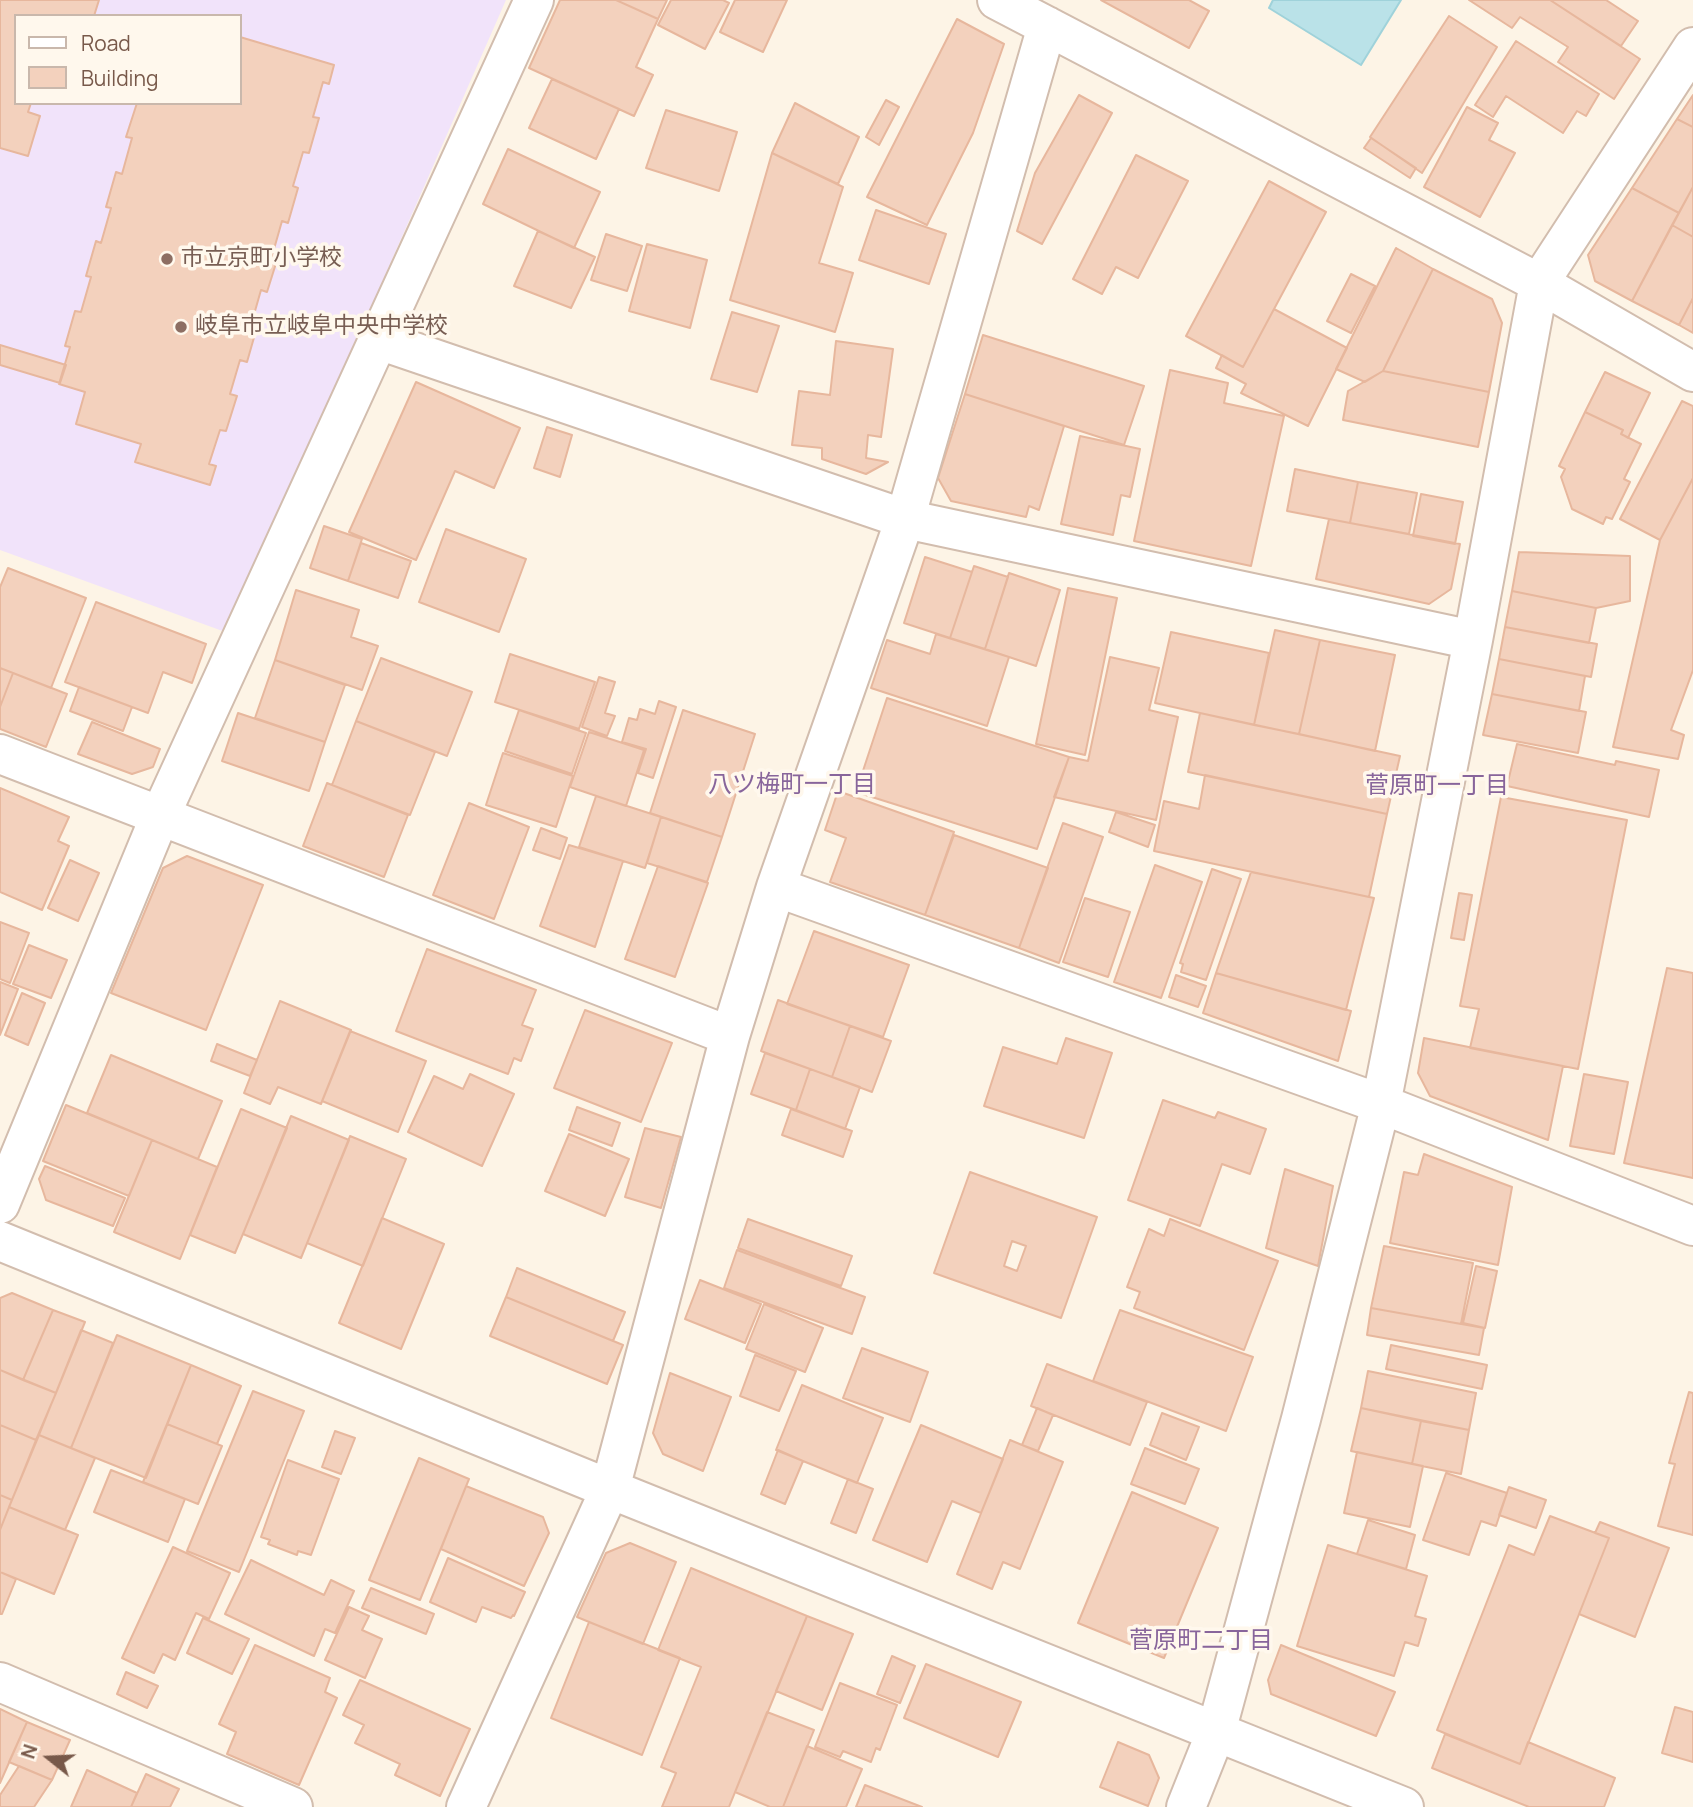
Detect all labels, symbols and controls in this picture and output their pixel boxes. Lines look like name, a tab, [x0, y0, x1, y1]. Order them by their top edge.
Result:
legend	[14, 14, 242, 105]
text: Road	[81, 29, 131, 57]
text: Building	[81, 64, 158, 92]
place label: 市立京町小学校	[181, 245, 342, 273]
marker: 市立京町小学校	[159, 251, 175, 267]
place label: 岐阜市立岐阜中央中学校	[195, 313, 448, 341]
marker: 岐阜市立岐阜中央中学校	[173, 319, 189, 335]
district label: 八ツ梅町一丁目	[708, 771, 876, 799]
district label: 菅原町一丁目	[1365, 772, 1509, 800]
district label: 菅原町二丁目	[1129, 1627, 1273, 1655]
north arrow	[14, 1723, 84, 1793]
text: N	[15, 1741, 44, 1762]

